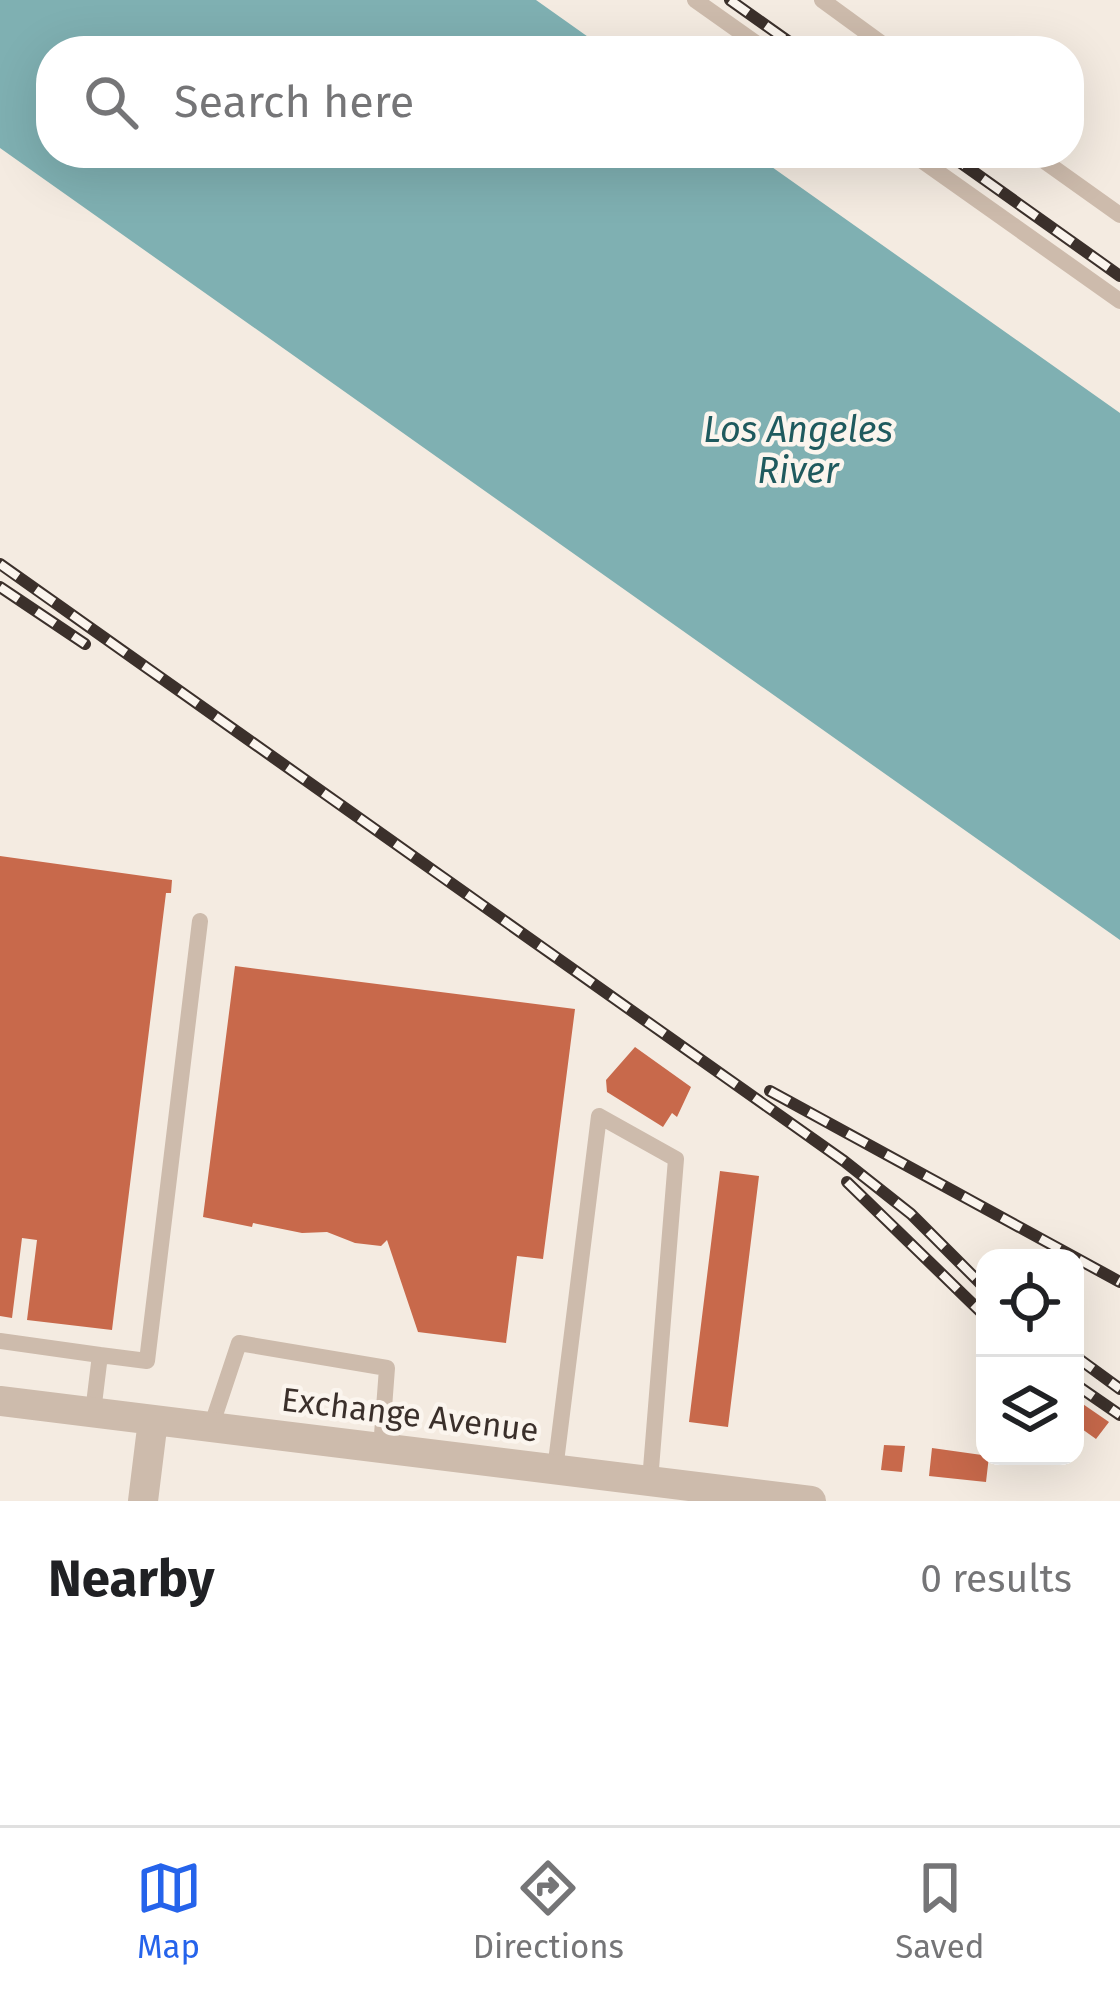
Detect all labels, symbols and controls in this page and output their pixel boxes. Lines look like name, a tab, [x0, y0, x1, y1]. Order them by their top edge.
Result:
search box	[36, 36, 1084, 168]
icon: search	[78, 69, 144, 135]
text: Search here	[174, 75, 414, 129]
water label: Los Angeles River	[703, 408, 893, 493]
map controls	[976, 1249, 1084, 1465]
button: locate	[976, 1249, 1084, 1357]
button: layers	[976, 1357, 1084, 1465]
street label: Exchange Avenue	[279, 1379, 541, 1451]
text: Nearby	[48, 1548, 214, 1610]
text: 0 results	[920, 1556, 1072, 1602]
tab: Map	[136, 1855, 202, 1967]
tab: Directions	[473, 1855, 624, 1967]
tab: Saved	[895, 1855, 984, 1967]

